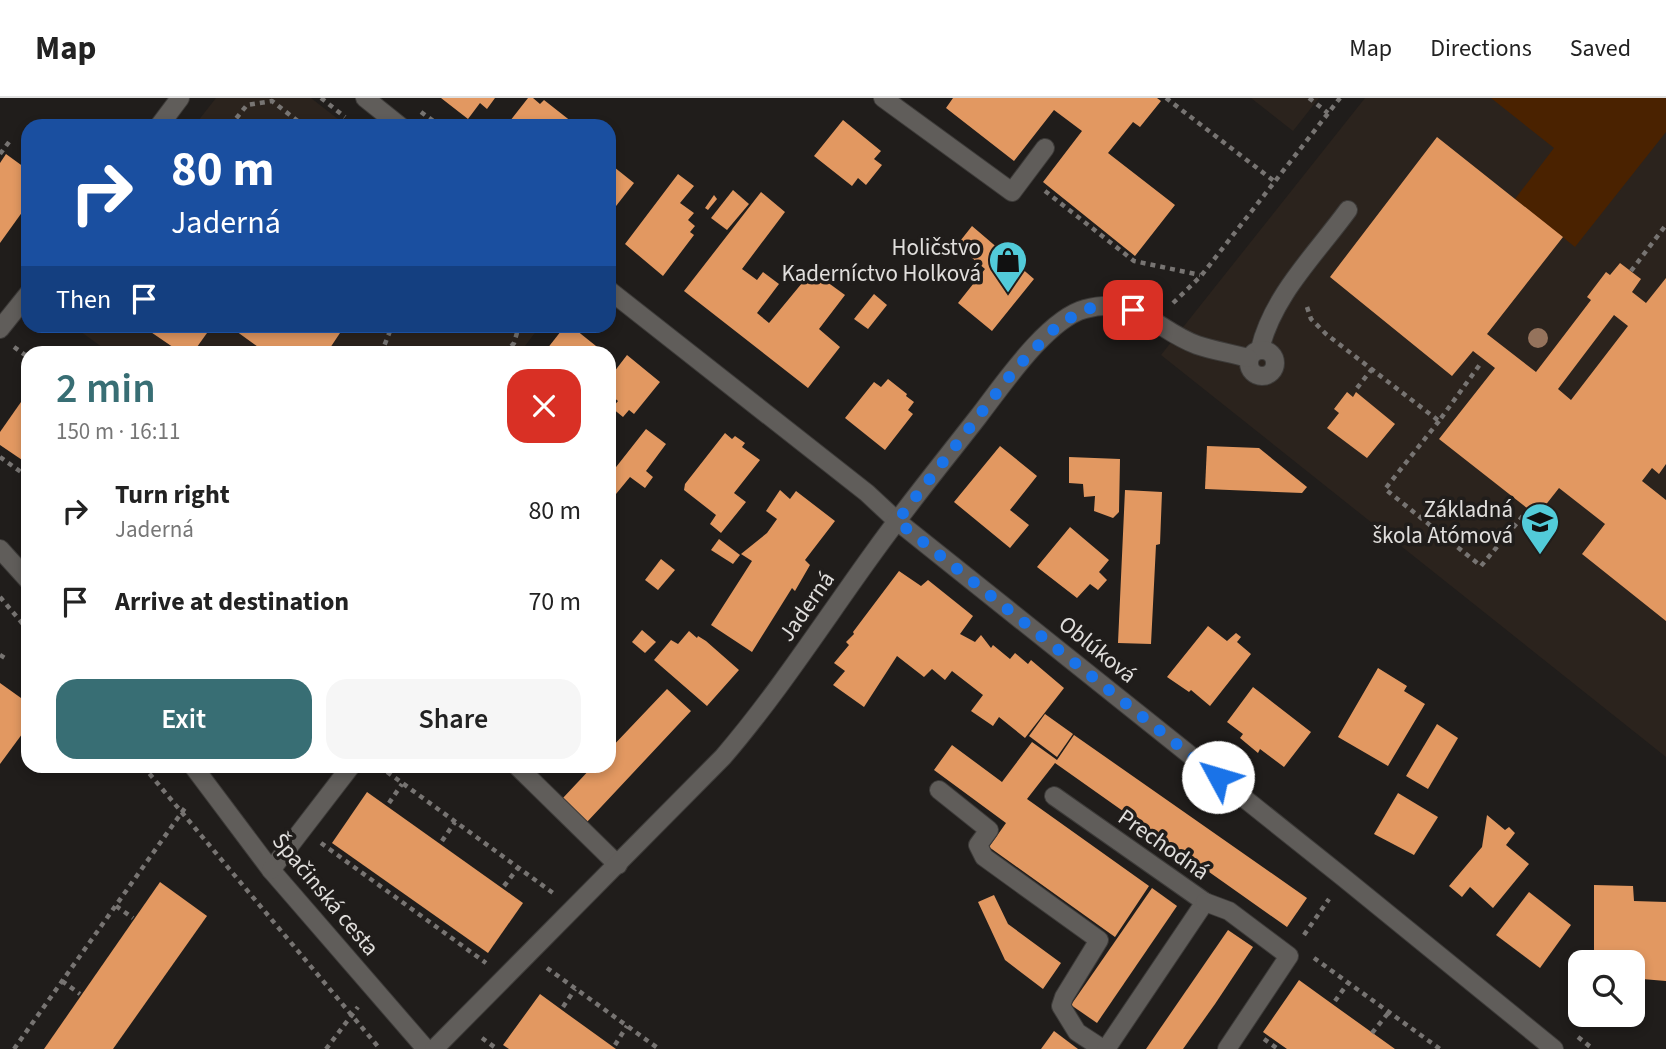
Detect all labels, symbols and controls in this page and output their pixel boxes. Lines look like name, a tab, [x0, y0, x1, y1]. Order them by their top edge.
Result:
text: Map	[35, 25, 96, 72]
text: Map	[1349, 31, 1392, 66]
text: Directions	[1430, 31, 1532, 66]
text: Saved	[1570, 31, 1631, 66]
text: 80 m	[171, 135, 275, 205]
icon: right	[56, 147, 147, 238]
text: Jaderná	[171, 200, 281, 246]
place label: Holičstvo Kaderníctvo Holková	[781, 231, 981, 290]
shop icon: Holičstvo Kaderníctvo Holková	[987, 239, 1029, 294]
icon: arrive	[125, 280, 163, 318]
pin	[1103, 280, 1163, 340]
text: Then	[56, 281, 111, 318]
icon: arrive	[1114, 291, 1152, 329]
text: 2 min	[56, 359, 156, 419]
button: close	[507, 369, 581, 443]
text: 150 m · 16:11	[56, 415, 180, 448]
text: Turn right	[115, 476, 230, 513]
icon: right	[56, 492, 94, 530]
text: 80 m	[528, 492, 581, 529]
place label: Základná škola Atómová	[1372, 493, 1513, 552]
school or university icon: Základná škola Atómová	[1519, 501, 1561, 556]
text: Jaderná	[115, 513, 194, 546]
street label: Jaderná	[770, 564, 843, 648]
icon: arrive	[56, 583, 94, 621]
text: Arrive at destination	[115, 583, 349, 620]
text: 70 m	[528, 583, 581, 620]
street label: Oblúková	[1052, 608, 1144, 691]
button: Exit	[56, 679, 312, 759]
button: Share	[326, 679, 581, 759]
position arrow	[1181, 740, 1255, 814]
street label: Prechodná	[1111, 801, 1216, 888]
street label: Špačinská cesta	[264, 826, 387, 963]
map controls	[1568, 950, 1645, 1027]
button: search	[1568, 950, 1645, 1027]

